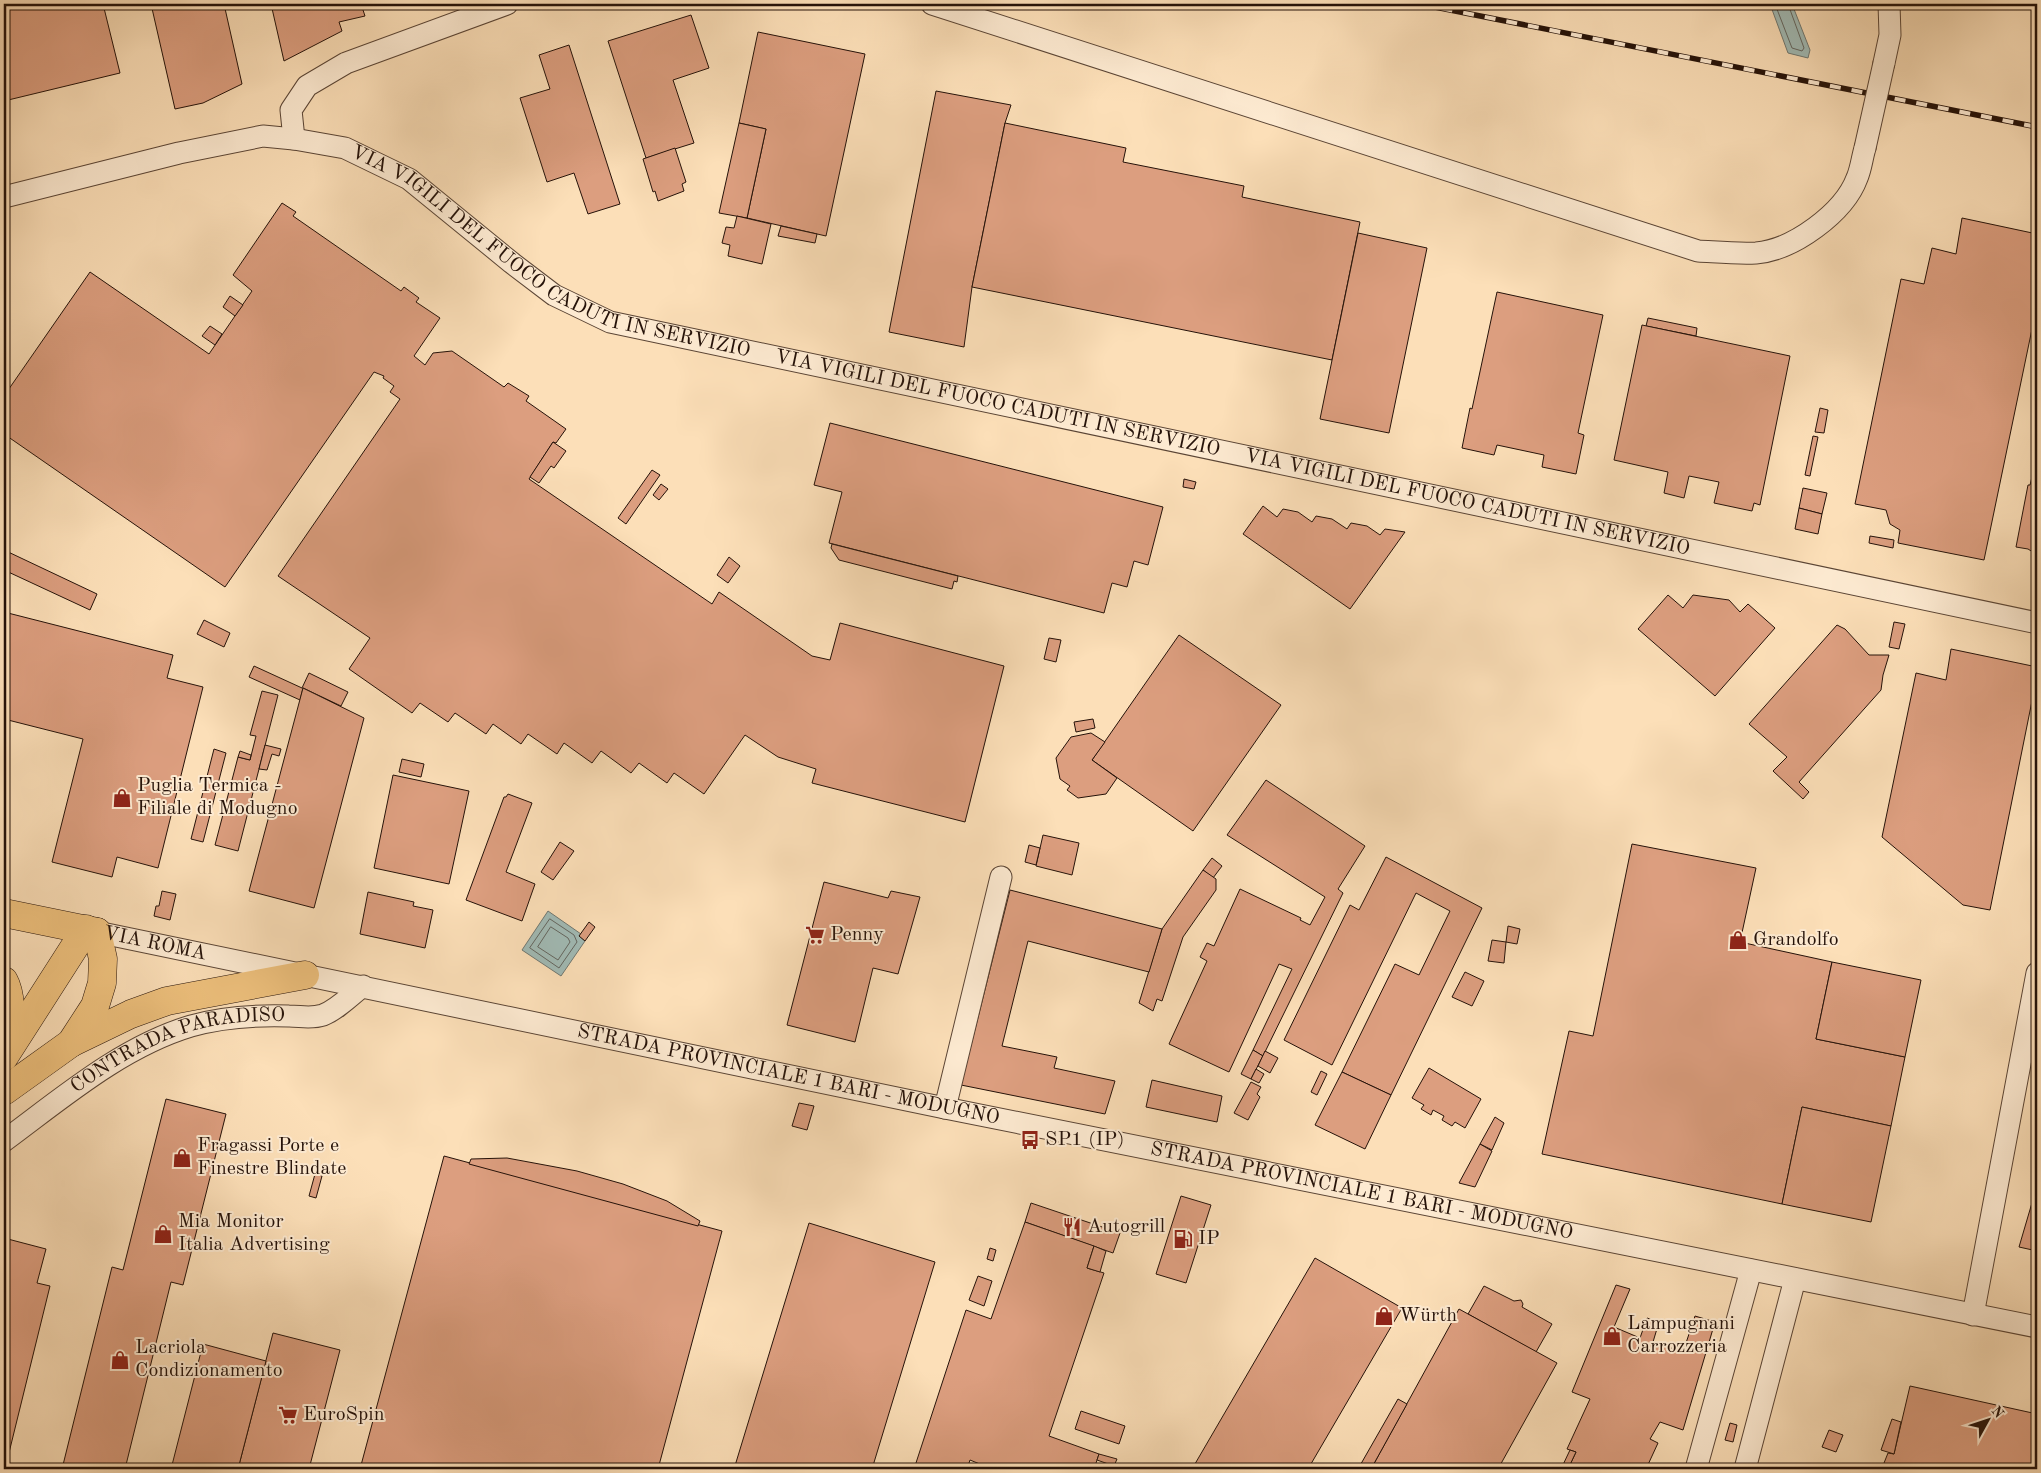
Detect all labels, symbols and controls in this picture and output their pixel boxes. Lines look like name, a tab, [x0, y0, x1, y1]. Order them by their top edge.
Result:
street label: VIA VIGILI DEL FUOCO CADUTI IN SERVIZIO	[348, 142, 752, 361]
street label: VIA VIGILI DEL FUOCO CADUTI IN SERVIZIO	[773, 347, 1222, 460]
street label: VIA VIGILI DEL FUOCO CADUTI IN SERVIZIO	[1243, 446, 1691, 559]
place label: Puglia Termica - Filiale di Modugno	[137, 776, 298, 819]
shop icon: Puglia Termica - Filiale di Modugno	[111, 787, 133, 809]
street label: VIA ROMA	[102, 924, 208, 964]
supermarket icon: Penny	[804, 924, 826, 946]
place label: Penny	[830, 925, 884, 945]
shop icon: Grandolfo	[1727, 929, 1749, 951]
place label: Grandolfo	[1753, 930, 1839, 950]
street label: CONTRADA PARADISO	[67, 1006, 285, 1097]
street label: STRADA PROVINCIALE 1 BARI - MODUGNO	[575, 1022, 1001, 1129]
bus stop icon: SP1 (IP)	[1019, 1129, 1041, 1151]
place label: SP1 (IP)	[1045, 1130, 1124, 1150]
place label: Fragassi Porte e Finestre Blindate	[197, 1136, 347, 1179]
street label: STRADA PROVINCIALE 1 BARI - MODUGNO	[1149, 1139, 1575, 1244]
shop icon: Fragassi Porte e Finestre Blindate	[171, 1147, 193, 1169]
place label: Mia Monitor Italia Advertising	[178, 1212, 330, 1255]
restaurant icon: Autogrill	[1061, 1216, 1083, 1238]
place label: Autogrill	[1087, 1217, 1165, 1237]
shop icon: Mia Monitor Italia Advertising	[152, 1223, 174, 1245]
fuel station icon: IP	[1172, 1228, 1194, 1250]
place label: IP	[1198, 1229, 1219, 1249]
shop icon: Würth	[1373, 1305, 1395, 1327]
place label: Würth	[1399, 1306, 1457, 1326]
place label: Lampugnani Carrozzeria	[1627, 1314, 1735, 1357]
shop icon: Lampugnani Carrozzeria	[1601, 1325, 1623, 1347]
place label: Lacriola Condizionamento	[135, 1338, 283, 1381]
shop icon: Lacriola Condizionamento	[109, 1349, 131, 1371]
north arrow	[1964, 1396, 2014, 1446]
supermarket icon: EuroSpin	[277, 1404, 299, 1426]
text: N	[1988, 1404, 2006, 1421]
place label: EuroSpin	[303, 1405, 385, 1425]

